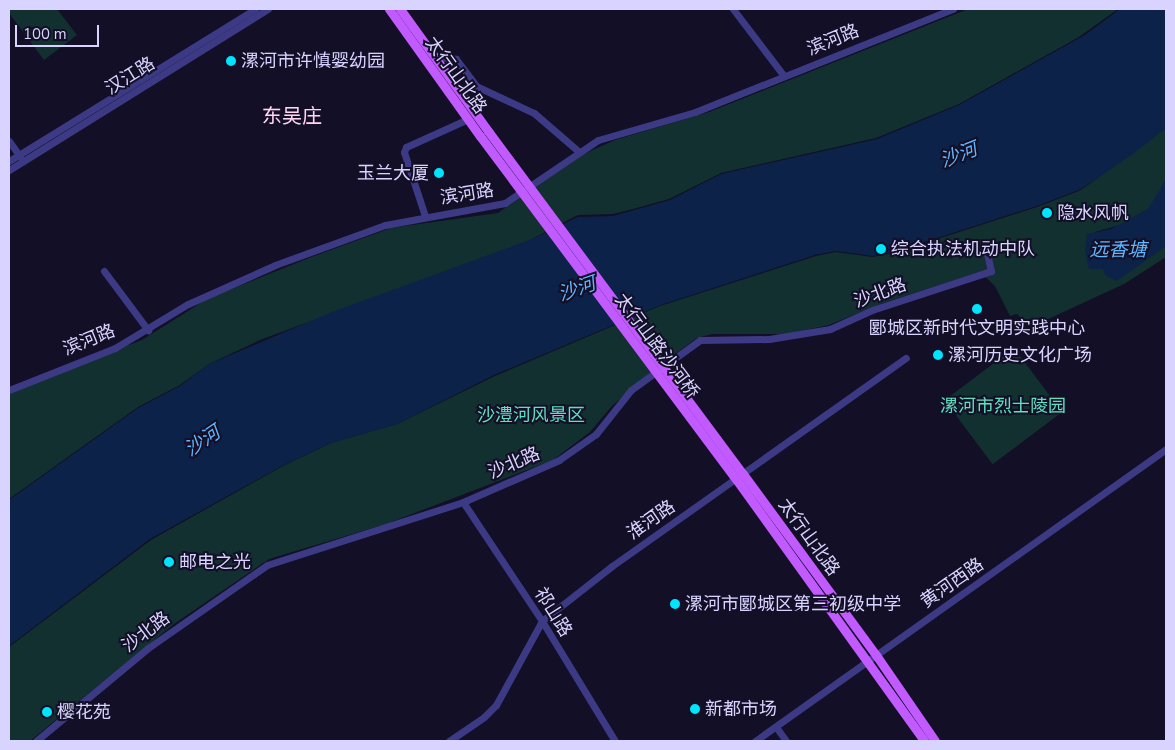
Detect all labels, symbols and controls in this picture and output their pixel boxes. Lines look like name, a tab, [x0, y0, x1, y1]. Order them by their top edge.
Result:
scale bar	[18, 15, 101, 47]
street label: 滨河路	[804, 20, 862, 60]
text: 100 m	[23, 24, 67, 44]
street label: 太行山北路	[421, 32, 491, 118]
place label: 漯河市许慎婴幼园	[241, 50, 385, 72]
street label: 汉江路	[101, 53, 159, 99]
marker: 漯河市许慎婴幼园	[225, 55, 237, 67]
district label: 东吴庄	[262, 104, 322, 128]
water label: 沙河	[937, 139, 981, 173]
place label: 玉兰大厦	[357, 162, 429, 184]
marker: 玉兰大厦	[433, 167, 445, 179]
street label: 滨河路	[439, 179, 495, 209]
place label: 隐水风帆	[1057, 202, 1129, 224]
marker: 隐水风帆	[1041, 207, 1053, 219]
place label: 综合执法机动中队	[891, 238, 1035, 260]
water label: 远香塘	[1090, 240, 1146, 262]
marker: 综合执法机动中队	[875, 243, 887, 255]
water label: 沙河	[555, 273, 599, 307]
street label: 沙北路	[851, 274, 909, 312]
street label: 太行山路沙河桥	[610, 289, 704, 403]
marker: 郾城区新时代文明实践中心	[971, 303, 983, 315]
place label: 郾城区新时代文明实践中心	[869, 317, 1085, 339]
street label: 滨河路	[60, 320, 118, 360]
place label: 漯河历史文化广场	[948, 344, 1092, 366]
marker: 漯河历史文化广场	[932, 349, 944, 361]
park label: 漯河市烈士陵园	[940, 395, 1066, 417]
park label: 沙澧河风景区	[477, 404, 585, 426]
water label: 沙河	[181, 422, 225, 462]
street label: 沙北路	[485, 443, 543, 483]
street label: 太行山北路	[774, 494, 844, 580]
street label: 淮河路	[623, 496, 679, 544]
place label: 邮电之光	[179, 551, 251, 573]
street label: 黄河西路	[916, 554, 988, 612]
marker: 邮电之光	[163, 556, 175, 568]
street label: 祁山路	[530, 583, 576, 641]
place label: 漯河市郾城区第三初级中学	[685, 593, 901, 615]
marker: 漯河市郾城区第三初级中学	[669, 598, 681, 610]
street label: 沙北路	[118, 607, 174, 657]
place label: 新都市场	[705, 698, 777, 720]
place label: 樱花苑	[57, 701, 111, 723]
marker: 新都市场	[689, 703, 701, 715]
marker: 樱花苑	[41, 706, 53, 718]

